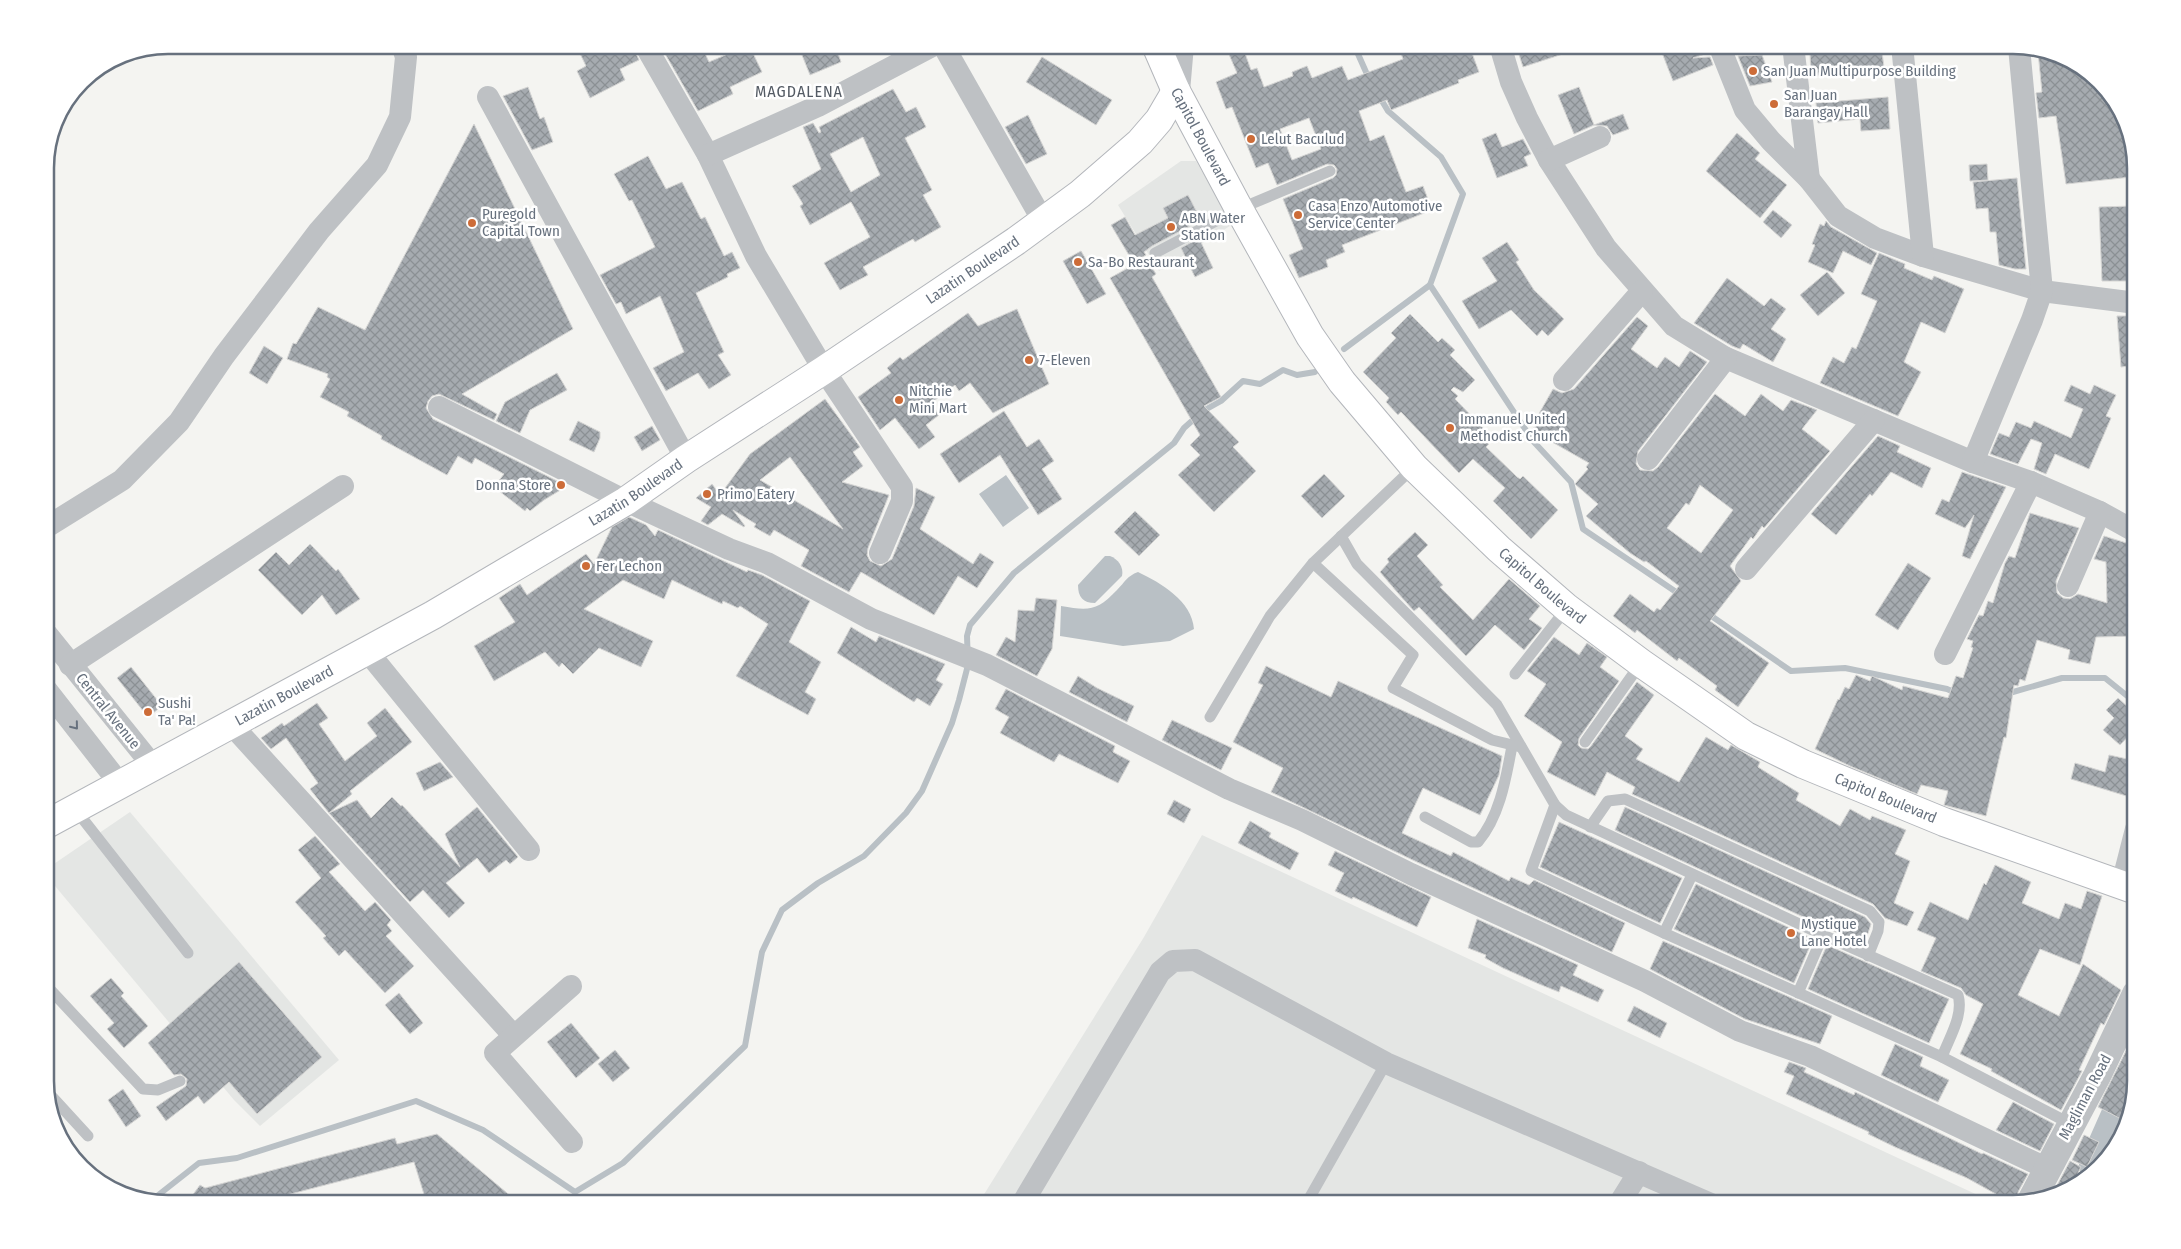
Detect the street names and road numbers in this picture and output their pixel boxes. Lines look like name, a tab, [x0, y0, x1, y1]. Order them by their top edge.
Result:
street label: Capitol Boulevard	[1167, 85, 1234, 189]
street label: Lazatin Boulevard	[922, 232, 1023, 308]
street label: Lazatin Boulevard	[585, 455, 686, 530]
street label: Capitol Boulevard	[1495, 544, 1589, 628]
street label: Lazatin Boulevard	[232, 662, 336, 729]
street label: Central Avenue	[72, 670, 144, 752]
street label: Capitol Boulevard	[1832, 769, 1939, 827]
street label: Magliman Road	[2055, 1051, 2115, 1143]

